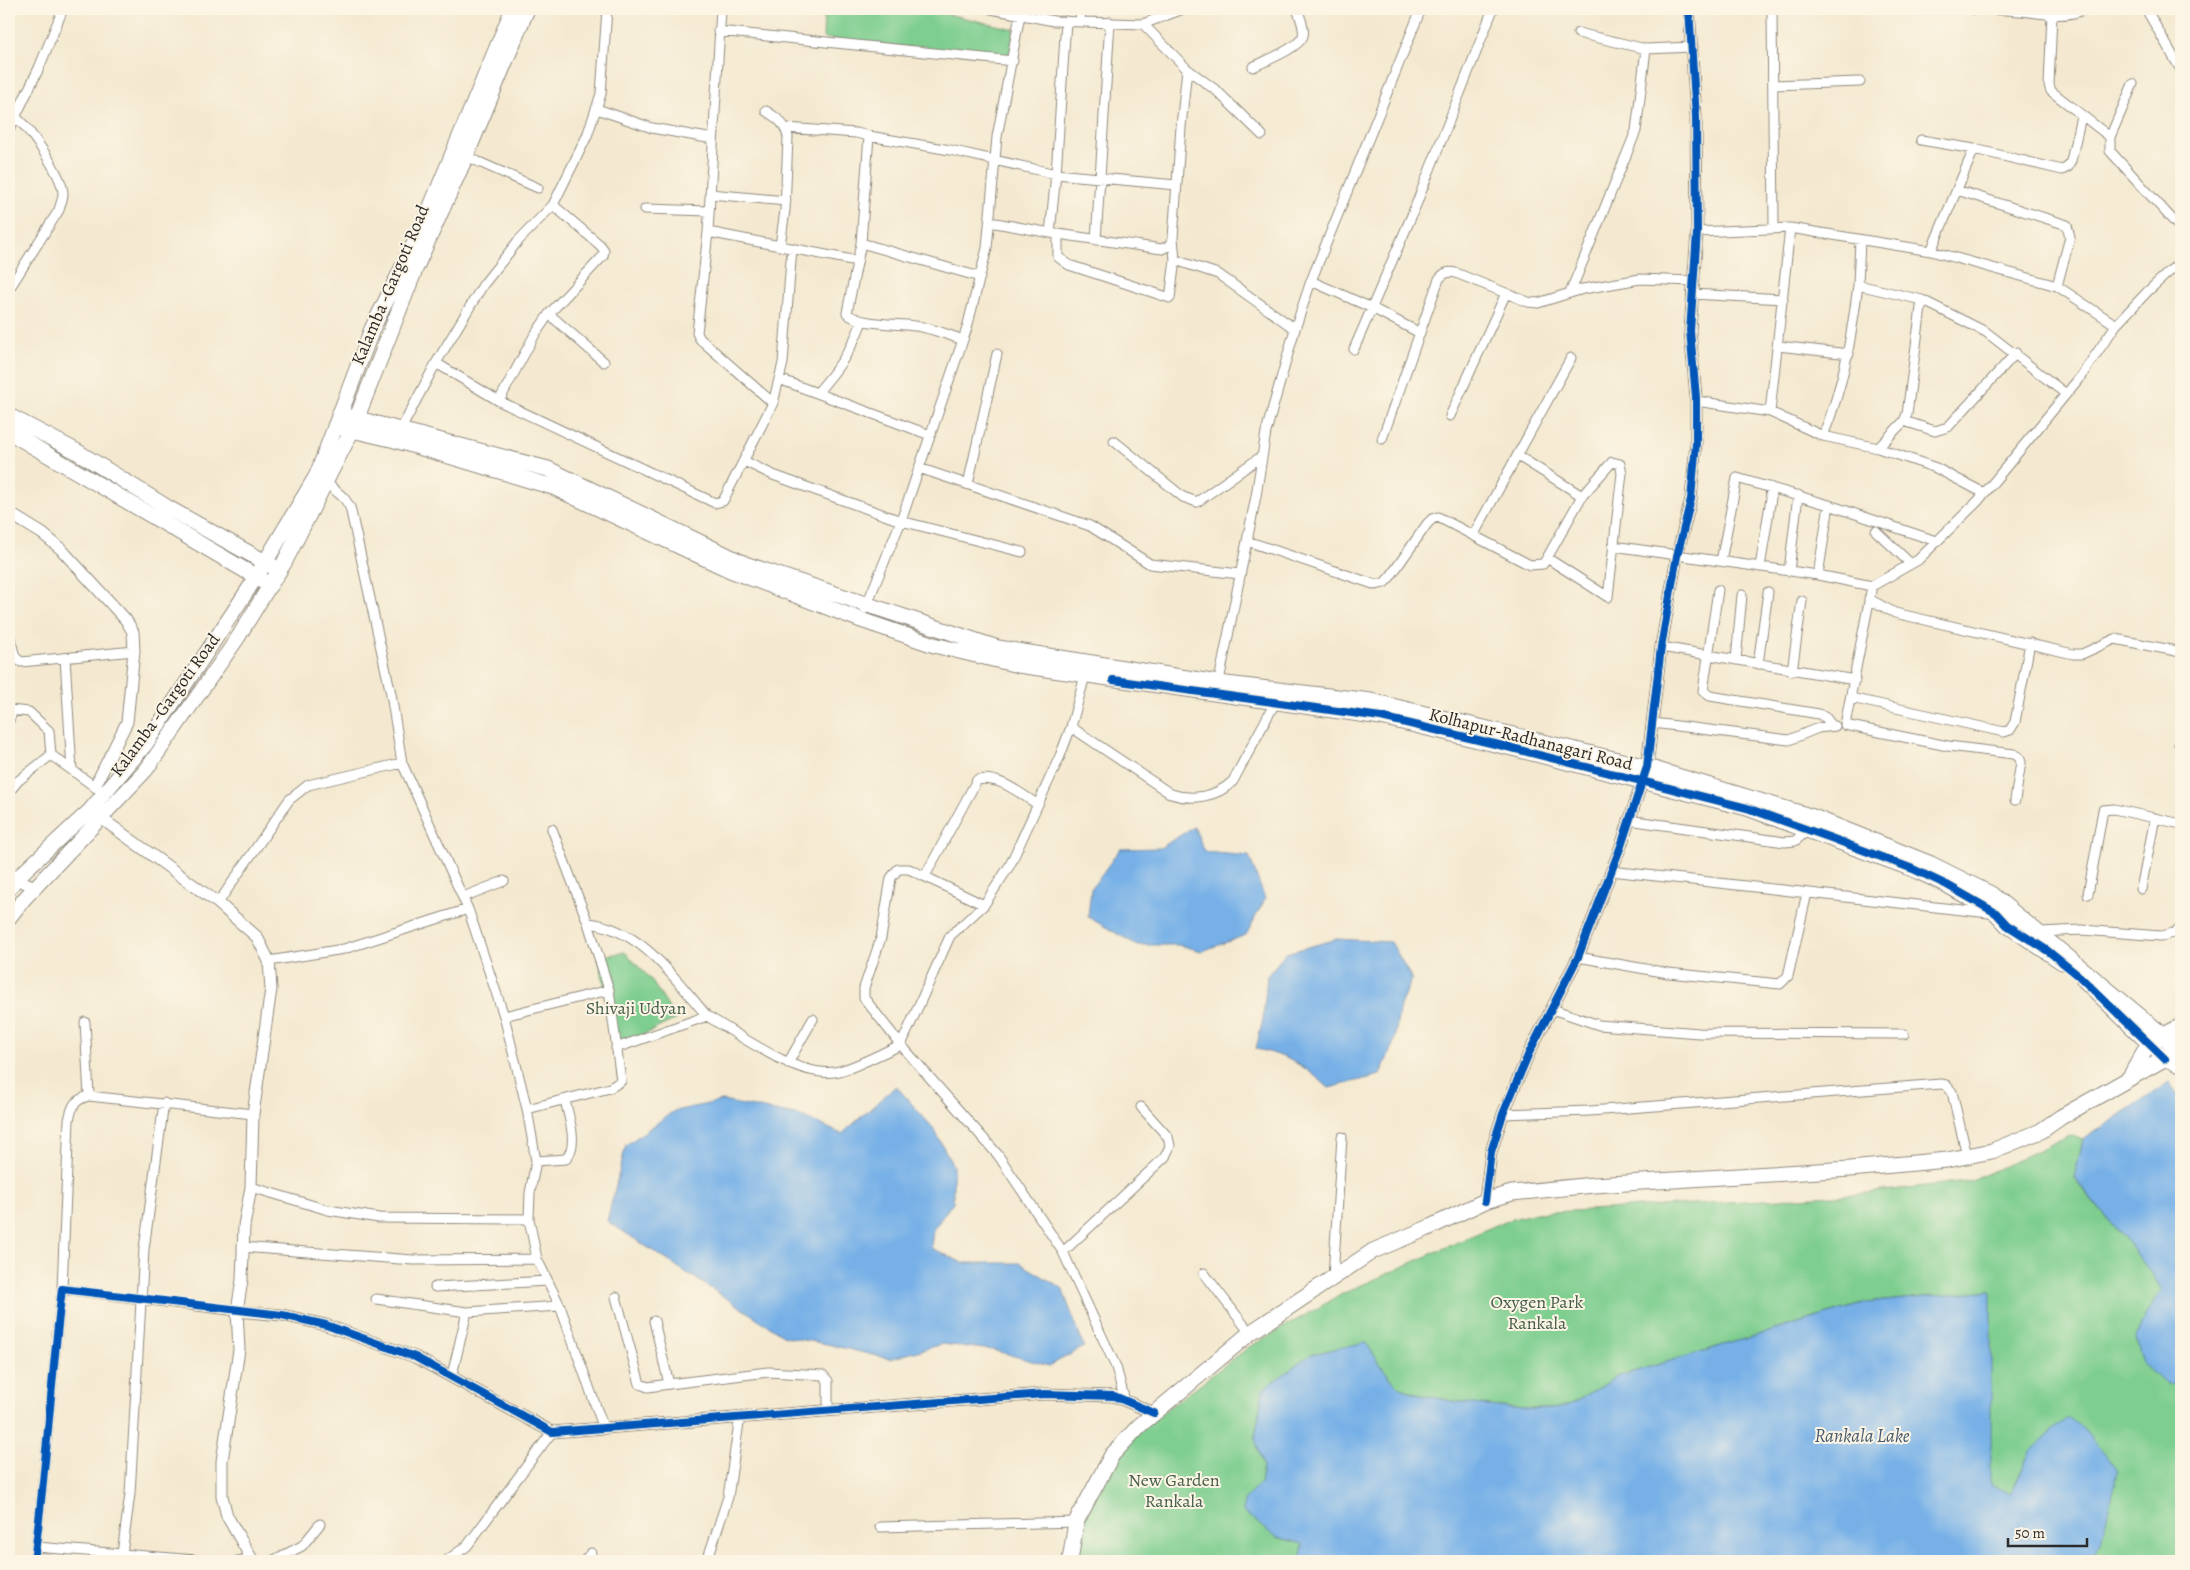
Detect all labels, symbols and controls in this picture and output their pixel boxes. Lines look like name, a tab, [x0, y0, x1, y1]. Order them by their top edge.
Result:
street label: Kalamba -Gargoti Road	[345, 201, 435, 369]
street label: Kalamba -Gargoti Road	[105, 628, 225, 782]
street label: Kolhapur-Radhanagari Road	[1427, 702, 1636, 776]
park label: Shivaji Udyan	[586, 996, 686, 1020]
park label: Oxygen Park Rankala	[1491, 1290, 1584, 1335]
water label: Rankala Lake	[1814, 1423, 1910, 1449]
park label: New Garden Rankala	[1128, 1468, 1220, 1513]
scale bar	[2008, 1515, 2086, 1547]
text: 50 m	[2015, 1523, 2045, 1543]

